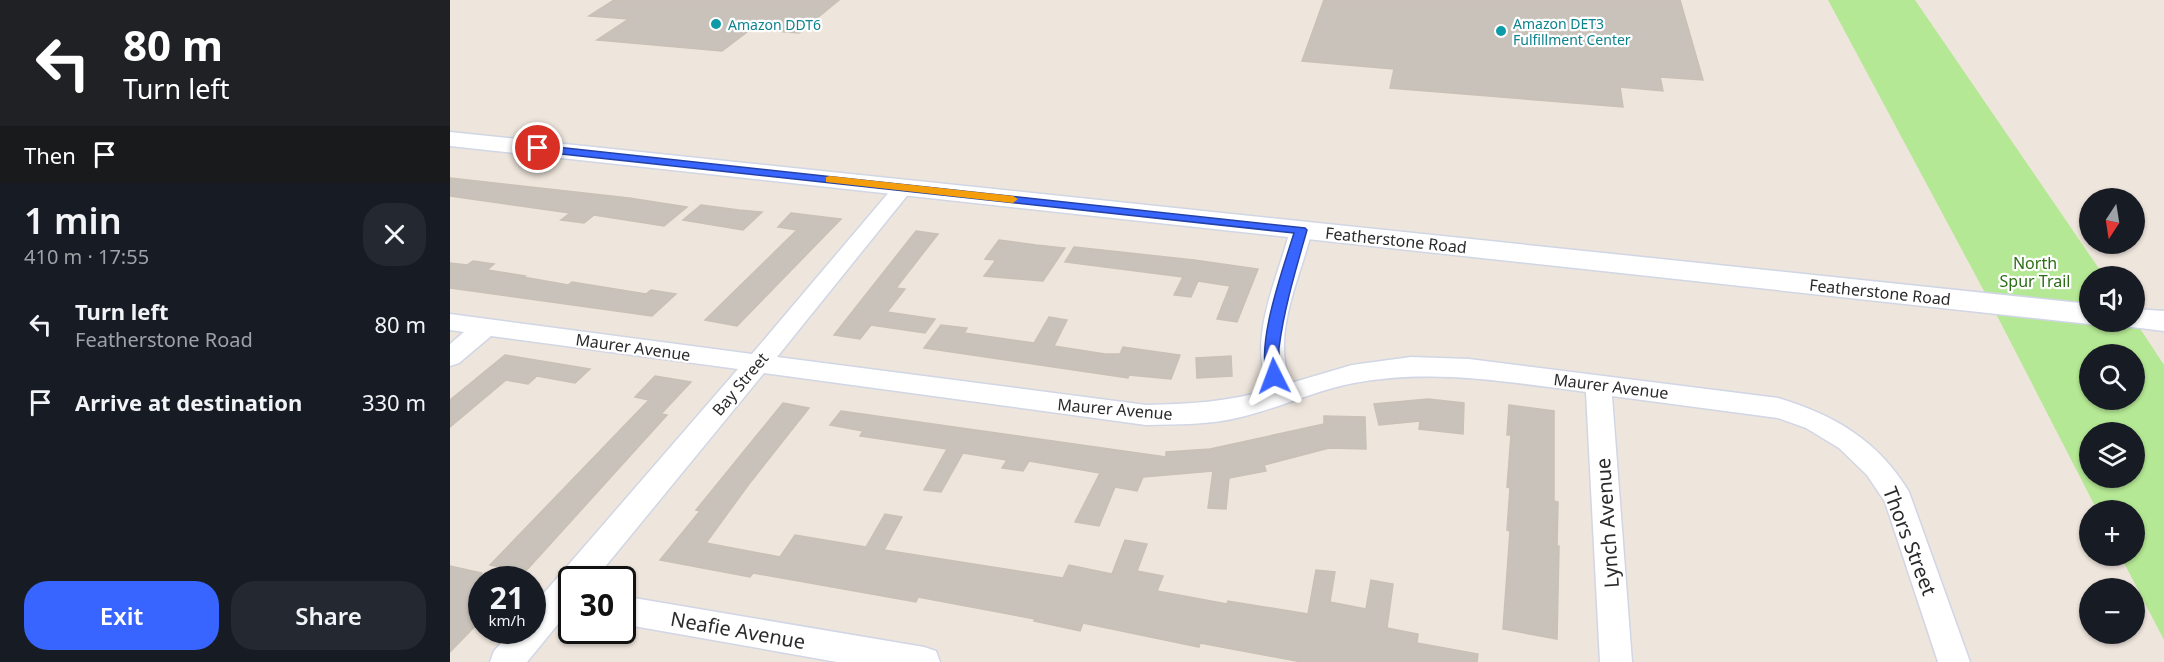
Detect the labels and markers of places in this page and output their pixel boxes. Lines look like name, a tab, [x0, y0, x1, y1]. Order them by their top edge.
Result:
place label: Amazon DET3 Fulfillment Center	[1513, 14, 1631, 49]
place label: Amazon DDT6	[728, 15, 821, 34]
marker: Amazon DDT6	[709, 17, 723, 31]
marker: Amazon DET3 Fulfillment Center	[1494, 24, 1508, 38]
pin	[512, 122, 563, 173]

